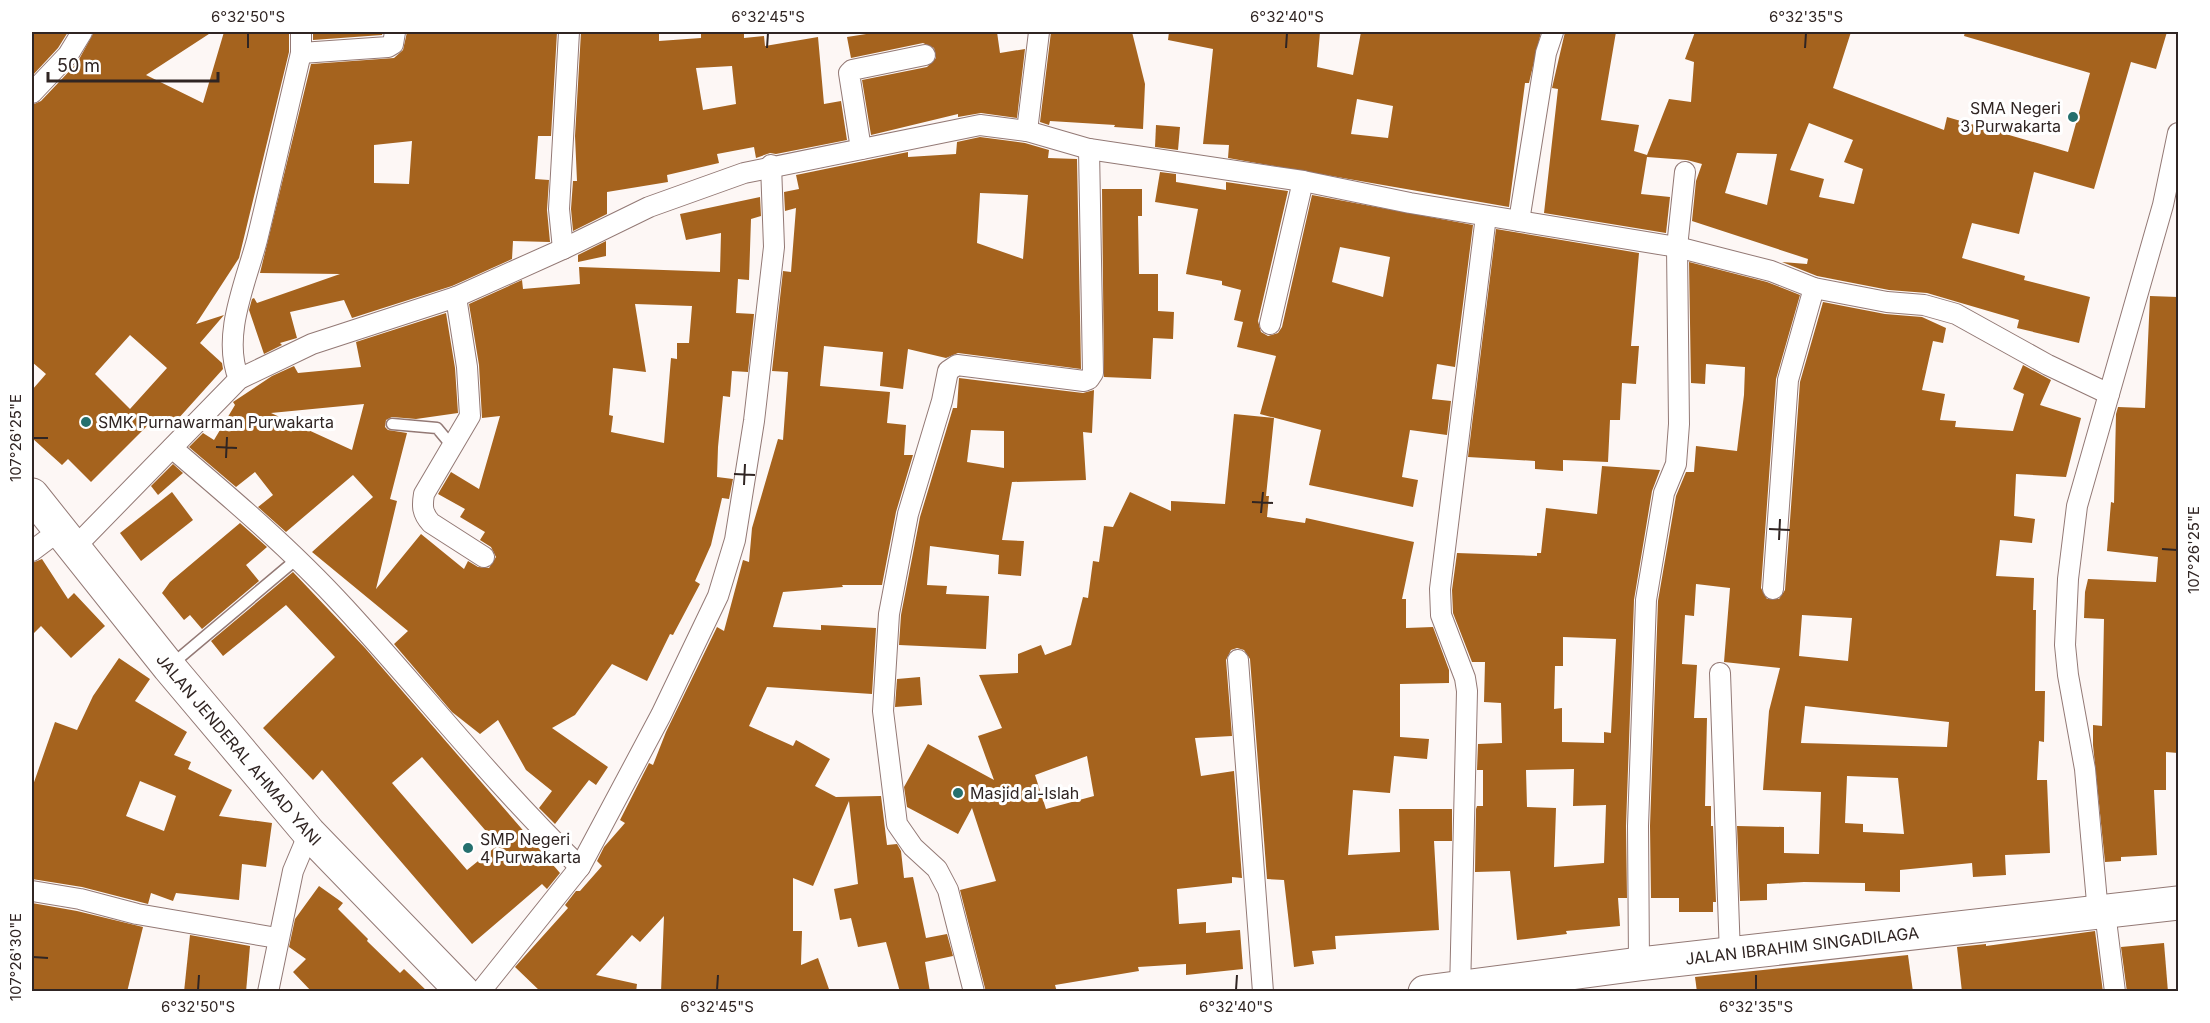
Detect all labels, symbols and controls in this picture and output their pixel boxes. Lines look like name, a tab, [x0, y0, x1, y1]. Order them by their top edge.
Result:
text: 6°32'50"S	[211, 7, 285, 26]
text: 6°32'45"S	[731, 7, 805, 26]
text: 6°32'40"S	[1250, 7, 1324, 26]
text: 6°32'35"S	[1769, 7, 1843, 26]
scale bar	[48, 45, 218, 83]
text: 50 m	[57, 55, 100, 76]
place label: SMA Negeri 3 Purwakarta	[1960, 98, 2061, 136]
marker: SMA Negeri 3 Purwakarta	[2066, 110, 2080, 124]
text: 107°26'25"E	[6, 394, 25, 482]
place label: SMK Purnawarman Purwakarta	[98, 412, 334, 432]
marker: SMK Purnawarman Purwakarta	[79, 415, 93, 429]
text: 107°26'25"E	[2184, 506, 2203, 594]
street label: JALAN JENDERAL AHMAD YANI	[152, 650, 326, 850]
place label: Masjid al-Islah	[970, 783, 1079, 803]
marker: Masjid al-Islah	[951, 786, 965, 800]
place label: SMP Negeri 4 Purwakarta	[480, 829, 581, 867]
marker: SMP Negeri 4 Purwakarta	[461, 841, 475, 855]
text: 107°26'30"E	[6, 913, 25, 1001]
street label: JALAN IBRAHIM SINGADILAGA	[1684, 922, 1920, 969]
text: 6°32'50"S	[161, 997, 235, 1016]
text: 6°32'45"S	[680, 997, 754, 1016]
text: 6°32'40"S	[1199, 997, 1273, 1016]
text: 6°32'35"S	[1719, 997, 1793, 1016]

